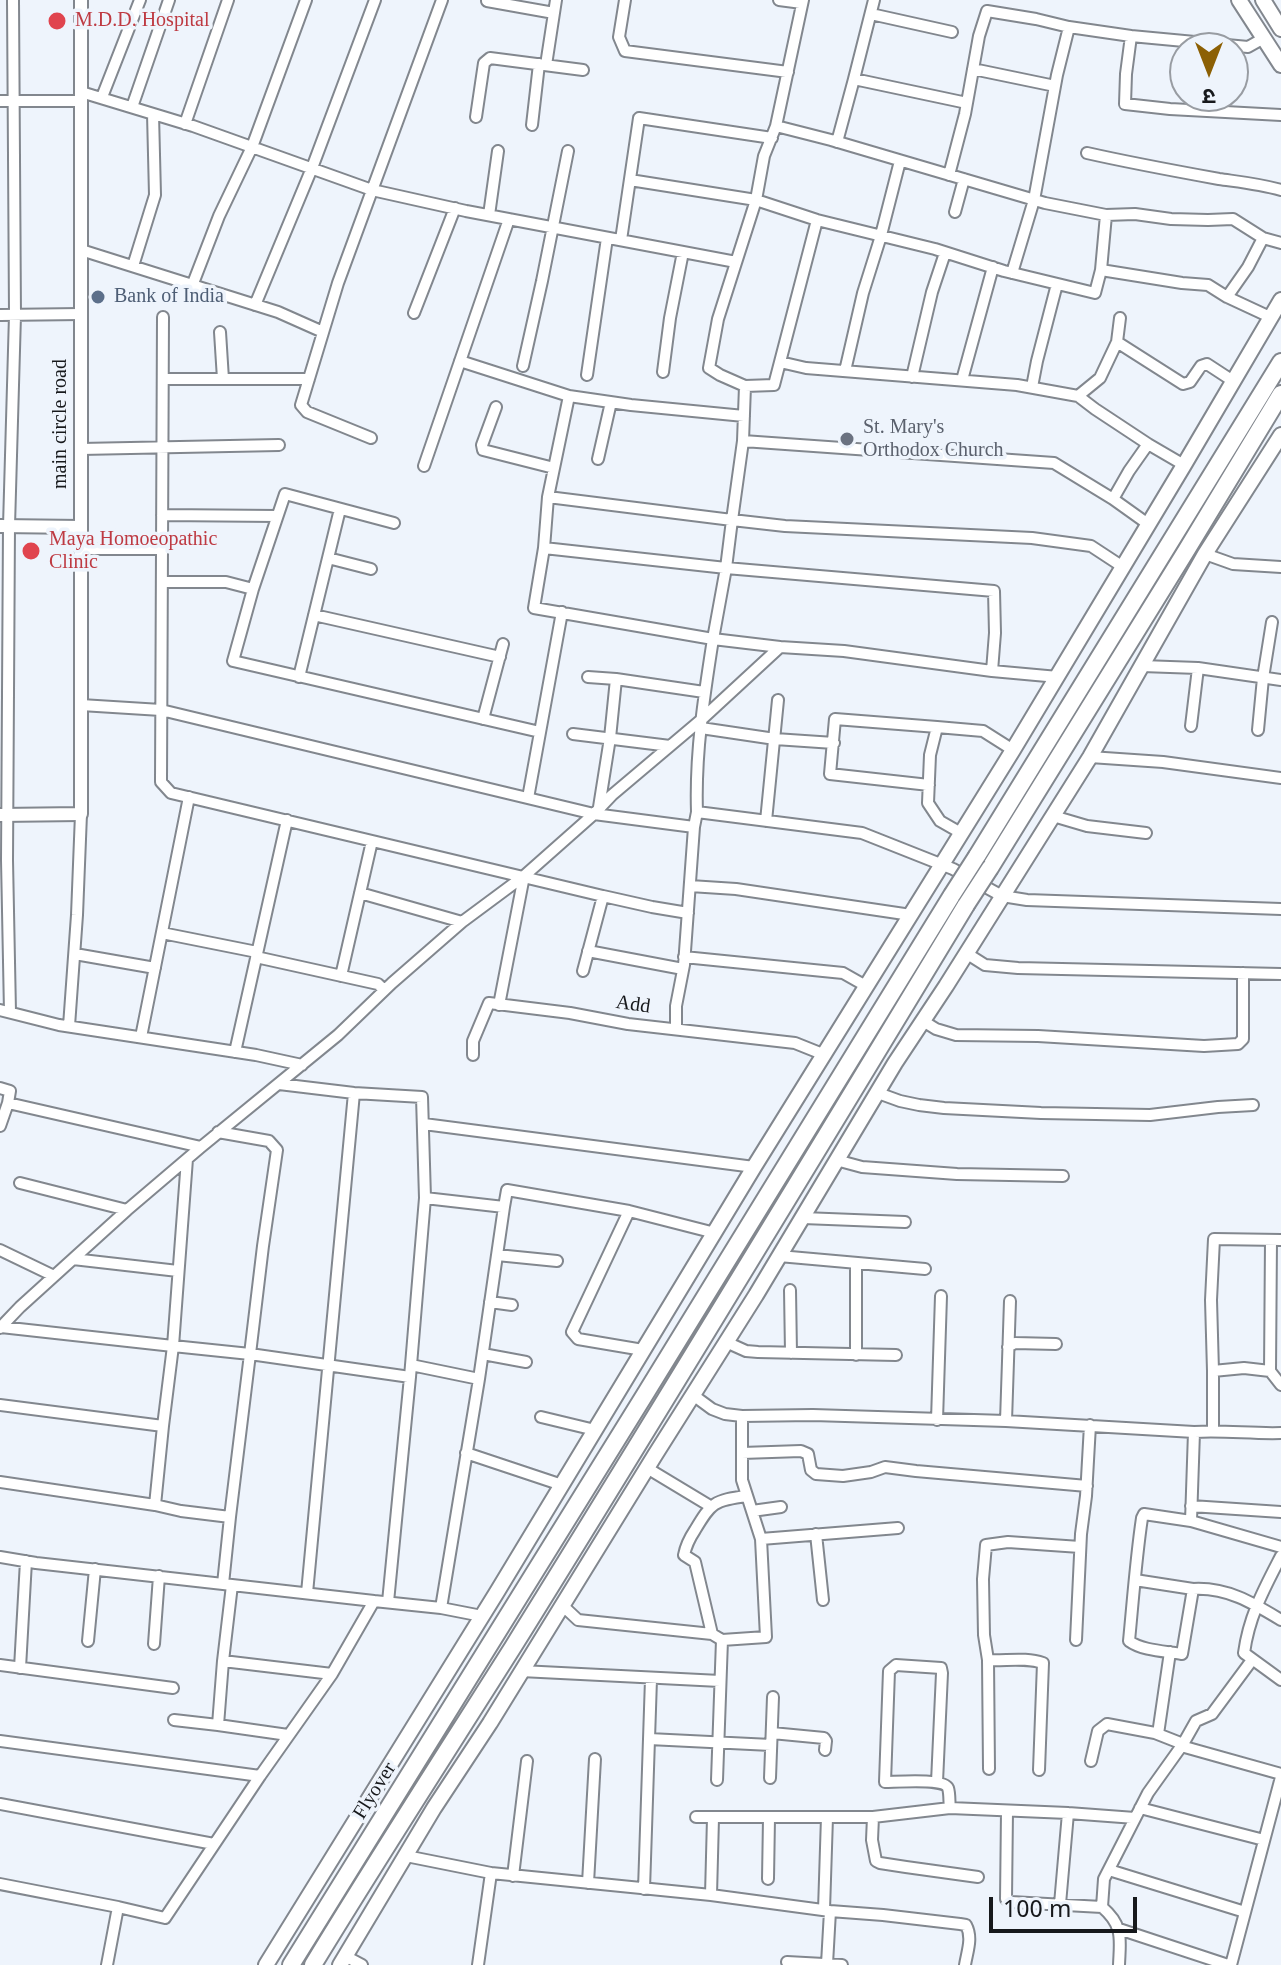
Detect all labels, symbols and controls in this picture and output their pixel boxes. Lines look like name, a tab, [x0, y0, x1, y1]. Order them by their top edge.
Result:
place label: M.D.D. Hospital	[75, 9, 221, 33]
marker: M.D.D. Hospital	[46, 10, 68, 32]
north arrow	[1169, 32, 1249, 112]
text: उ	[1203, 80, 1215, 109]
place label: Bank of India	[114, 285, 238, 309]
marker: Bank of India	[89, 288, 107, 306]
street label: main circle road	[49, 349, 73, 499]
place label: St. Mary's Orthodox Church	[863, 416, 1026, 463]
marker: St. Mary's Orthodox Church	[838, 430, 856, 448]
place label: Maya Homoeopathic Clinic	[49, 528, 244, 575]
marker: Maya Homoeopathic Clinic	[20, 540, 42, 562]
street label: Add	[613, 991, 653, 1019]
street label: Flyover	[347, 1756, 403, 1826]
scale bar	[993, 1881, 1141, 1931]
text: 100 m	[1003, 1895, 1071, 1927]

